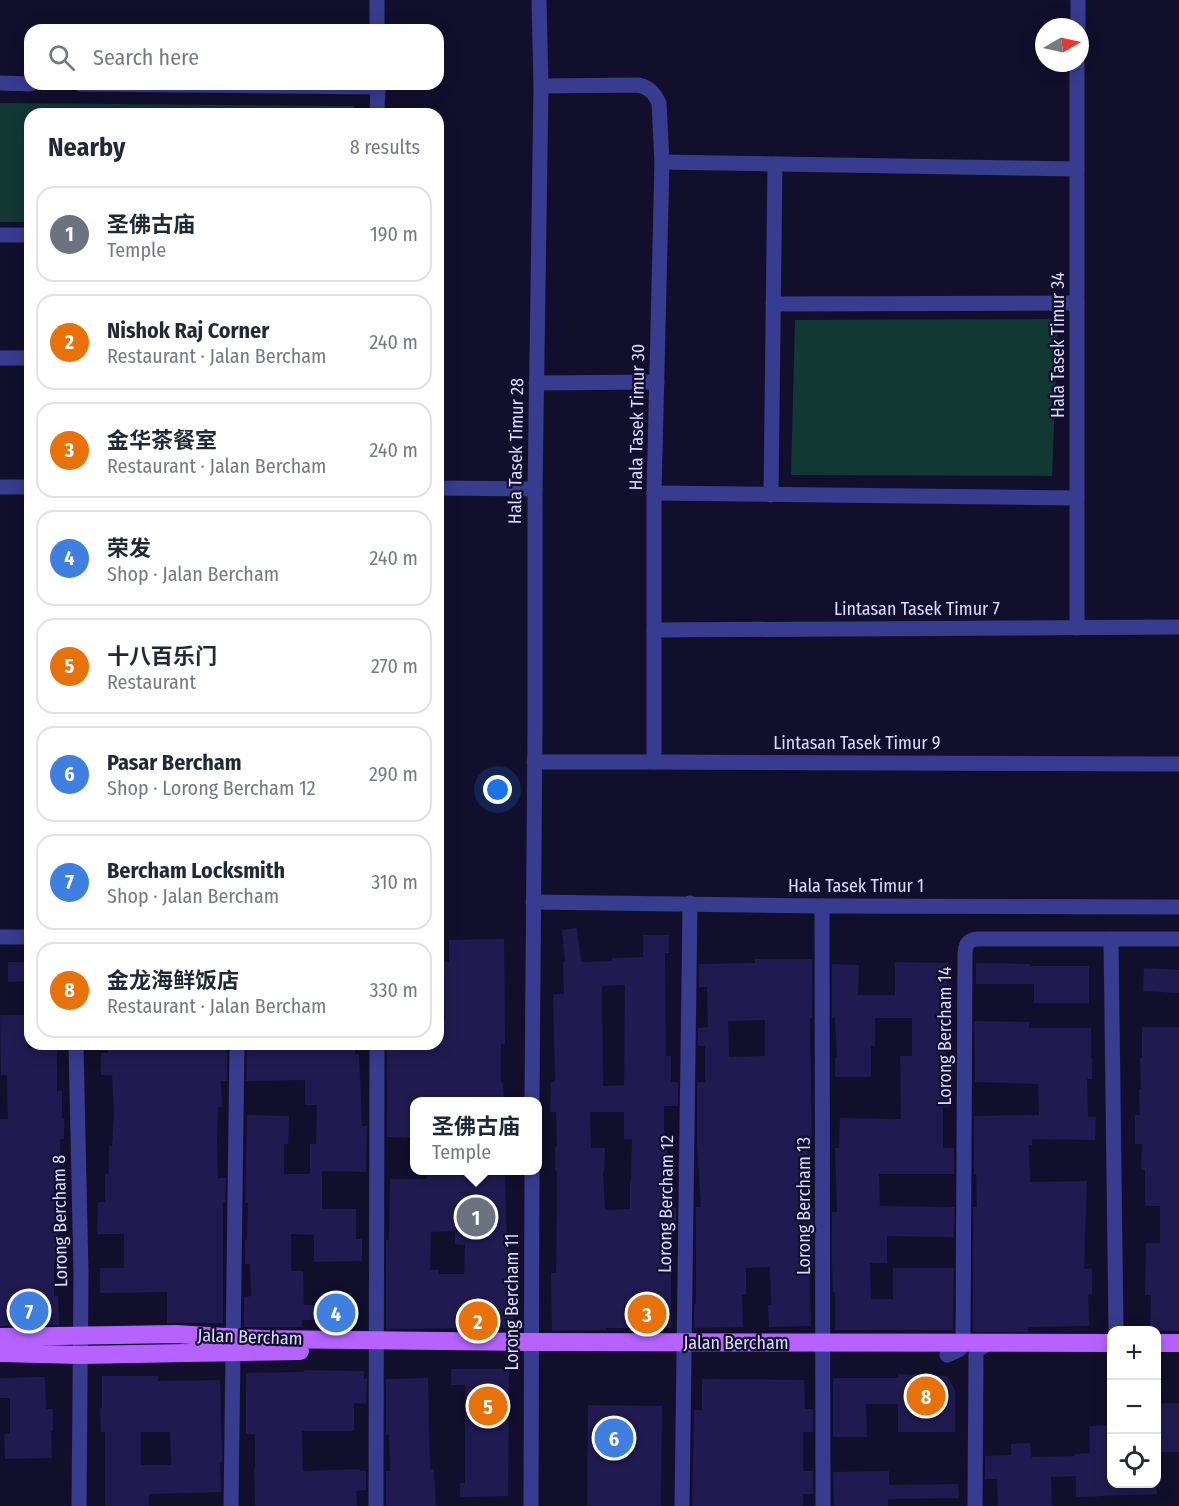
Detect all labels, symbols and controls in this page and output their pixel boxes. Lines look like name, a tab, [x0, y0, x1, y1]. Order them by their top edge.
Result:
north arrow	[1035, 18, 1089, 72]
search box	[24, 24, 444, 90]
icon: search	[45, 41, 78, 74]
text: Search here	[93, 44, 199, 71]
text: Nearby	[48, 132, 125, 163]
text: 8 results	[350, 135, 420, 159]
text: 圣佛古庙	[107, 211, 195, 238]
text: 1	[65, 222, 74, 246]
text: 190 m	[370, 222, 418, 246]
text: Temple	[107, 238, 166, 262]
street label: Hala Tasek Timur 34	[1047, 272, 1069, 418]
text: Nishok Raj Corner	[107, 317, 269, 344]
text: 2	[65, 330, 74, 354]
text: 240 m	[369, 330, 418, 354]
street label: Hala Tasek Timur 30	[625, 343, 649, 491]
text: Restaurant · Jalan Bercham	[107, 344, 326, 368]
street label: Hala Tasek Timur 28	[504, 378, 528, 524]
text: 金华茶餐室	[107, 427, 217, 454]
text: 3	[65, 438, 74, 462]
text: 240 m	[369, 438, 418, 462]
text: Restaurant · Jalan Bercham	[107, 454, 326, 478]
text: 荣发	[107, 535, 151, 562]
text: 4	[64, 546, 75, 570]
text: 240 m	[369, 546, 418, 570]
text: Shop · Jalan Bercham	[107, 562, 279, 586]
street label: Lintasan Tasek Timur 7	[834, 598, 1000, 620]
text: 十八百乐门	[107, 643, 217, 670]
text: 5	[65, 654, 74, 678]
text: 270 m	[371, 654, 418, 678]
text: Restaurant	[107, 670, 196, 694]
street label: Lintasan Tasek Timur 9	[773, 732, 941, 754]
text: Pasar Bercham	[107, 749, 242, 776]
text: 6	[64, 762, 75, 786]
text: 290 m	[369, 762, 418, 786]
your location	[483, 775, 512, 804]
text: Shop · Lorong Bercham 12	[107, 776, 316, 800]
text: Bercham Locksmith	[107, 857, 285, 884]
text: 7	[65, 870, 74, 894]
text: 310 m	[371, 870, 418, 894]
street label: Hala Tasek Timur 1	[788, 875, 924, 897]
text: Shop · Jalan Bercham	[107, 884, 279, 908]
street label: Lorong Bercham 14	[934, 966, 956, 1105]
text: 金龙海鲜饭店	[107, 967, 239, 994]
text: 8	[64, 978, 75, 1002]
text: 330 m	[369, 978, 418, 1002]
text: Restaurant · Jalan Bercham	[107, 994, 326, 1018]
popup	[410, 1097, 542, 1175]
text: 圣佛古庙	[432, 1113, 520, 1140]
street label: Lorong Bercham 12	[654, 1135, 678, 1273]
street label: Lorong Bercham 13	[793, 1137, 815, 1275]
text: Temple	[432, 1140, 491, 1164]
street label: Lorong Bercham 8	[48, 1155, 72, 1287]
pin: 1	[456, 1194, 496, 1240]
street label: Lorong Bercham 11	[501, 1234, 523, 1370]
pin: 7	[9, 1288, 48, 1334]
pin: 4	[316, 1290, 356, 1336]
pin: 3	[628, 1292, 666, 1336]
pin: 2	[458, 1298, 498, 1344]
street label: Jalan Bercham	[197, 1324, 303, 1350]
map controls	[1107, 1326, 1161, 1488]
button: +	[1107, 1326, 1161, 1380]
street label: Jalan Bercham	[683, 1332, 789, 1354]
pin: 8	[906, 1374, 946, 1418]
button: −	[1107, 1380, 1161, 1434]
pin: 5	[468, 1384, 508, 1428]
pin: 6	[594, 1416, 634, 1460]
button: locate	[1107, 1434, 1161, 1488]

